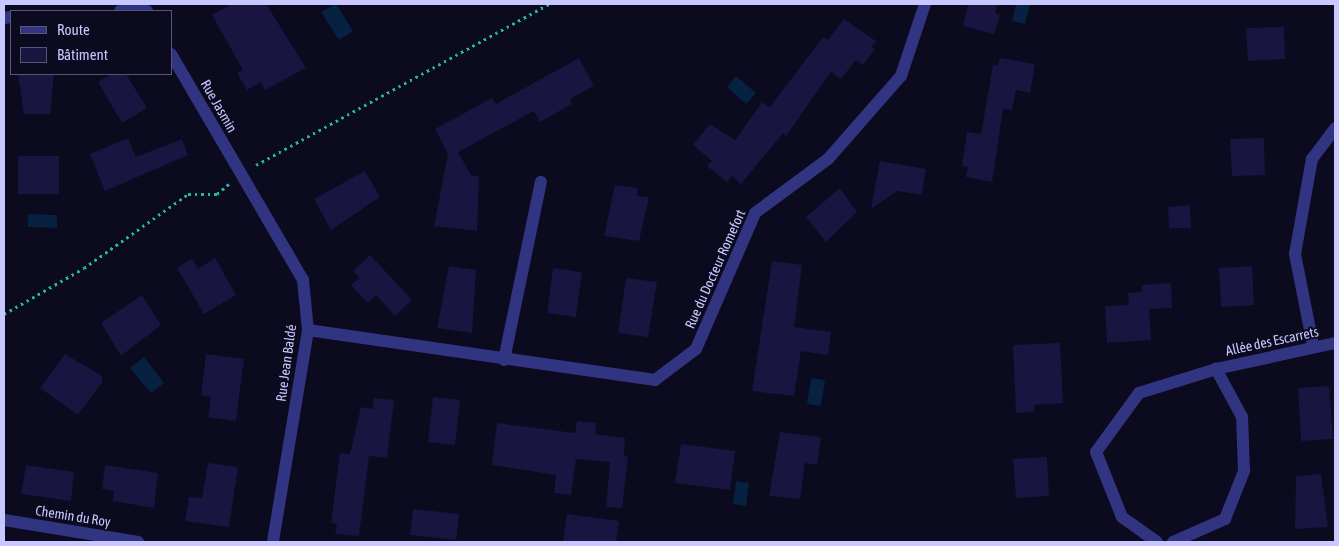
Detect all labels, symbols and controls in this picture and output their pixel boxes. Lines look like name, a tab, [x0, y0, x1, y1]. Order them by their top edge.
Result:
legend	[10, 10, 172, 75]
text: Route	[57, 21, 90, 38]
text: Bâtiment	[57, 46, 108, 63]
street label: Rue Jasmin	[197, 77, 241, 135]
street label: Rue du Docteur Romefort	[681, 207, 749, 331]
street label: Rue Jean Baldé	[272, 323, 300, 403]
street label: Allée des Escarrets	[1224, 323, 1320, 359]
street label: Chemin du Roy	[34, 502, 112, 530]

